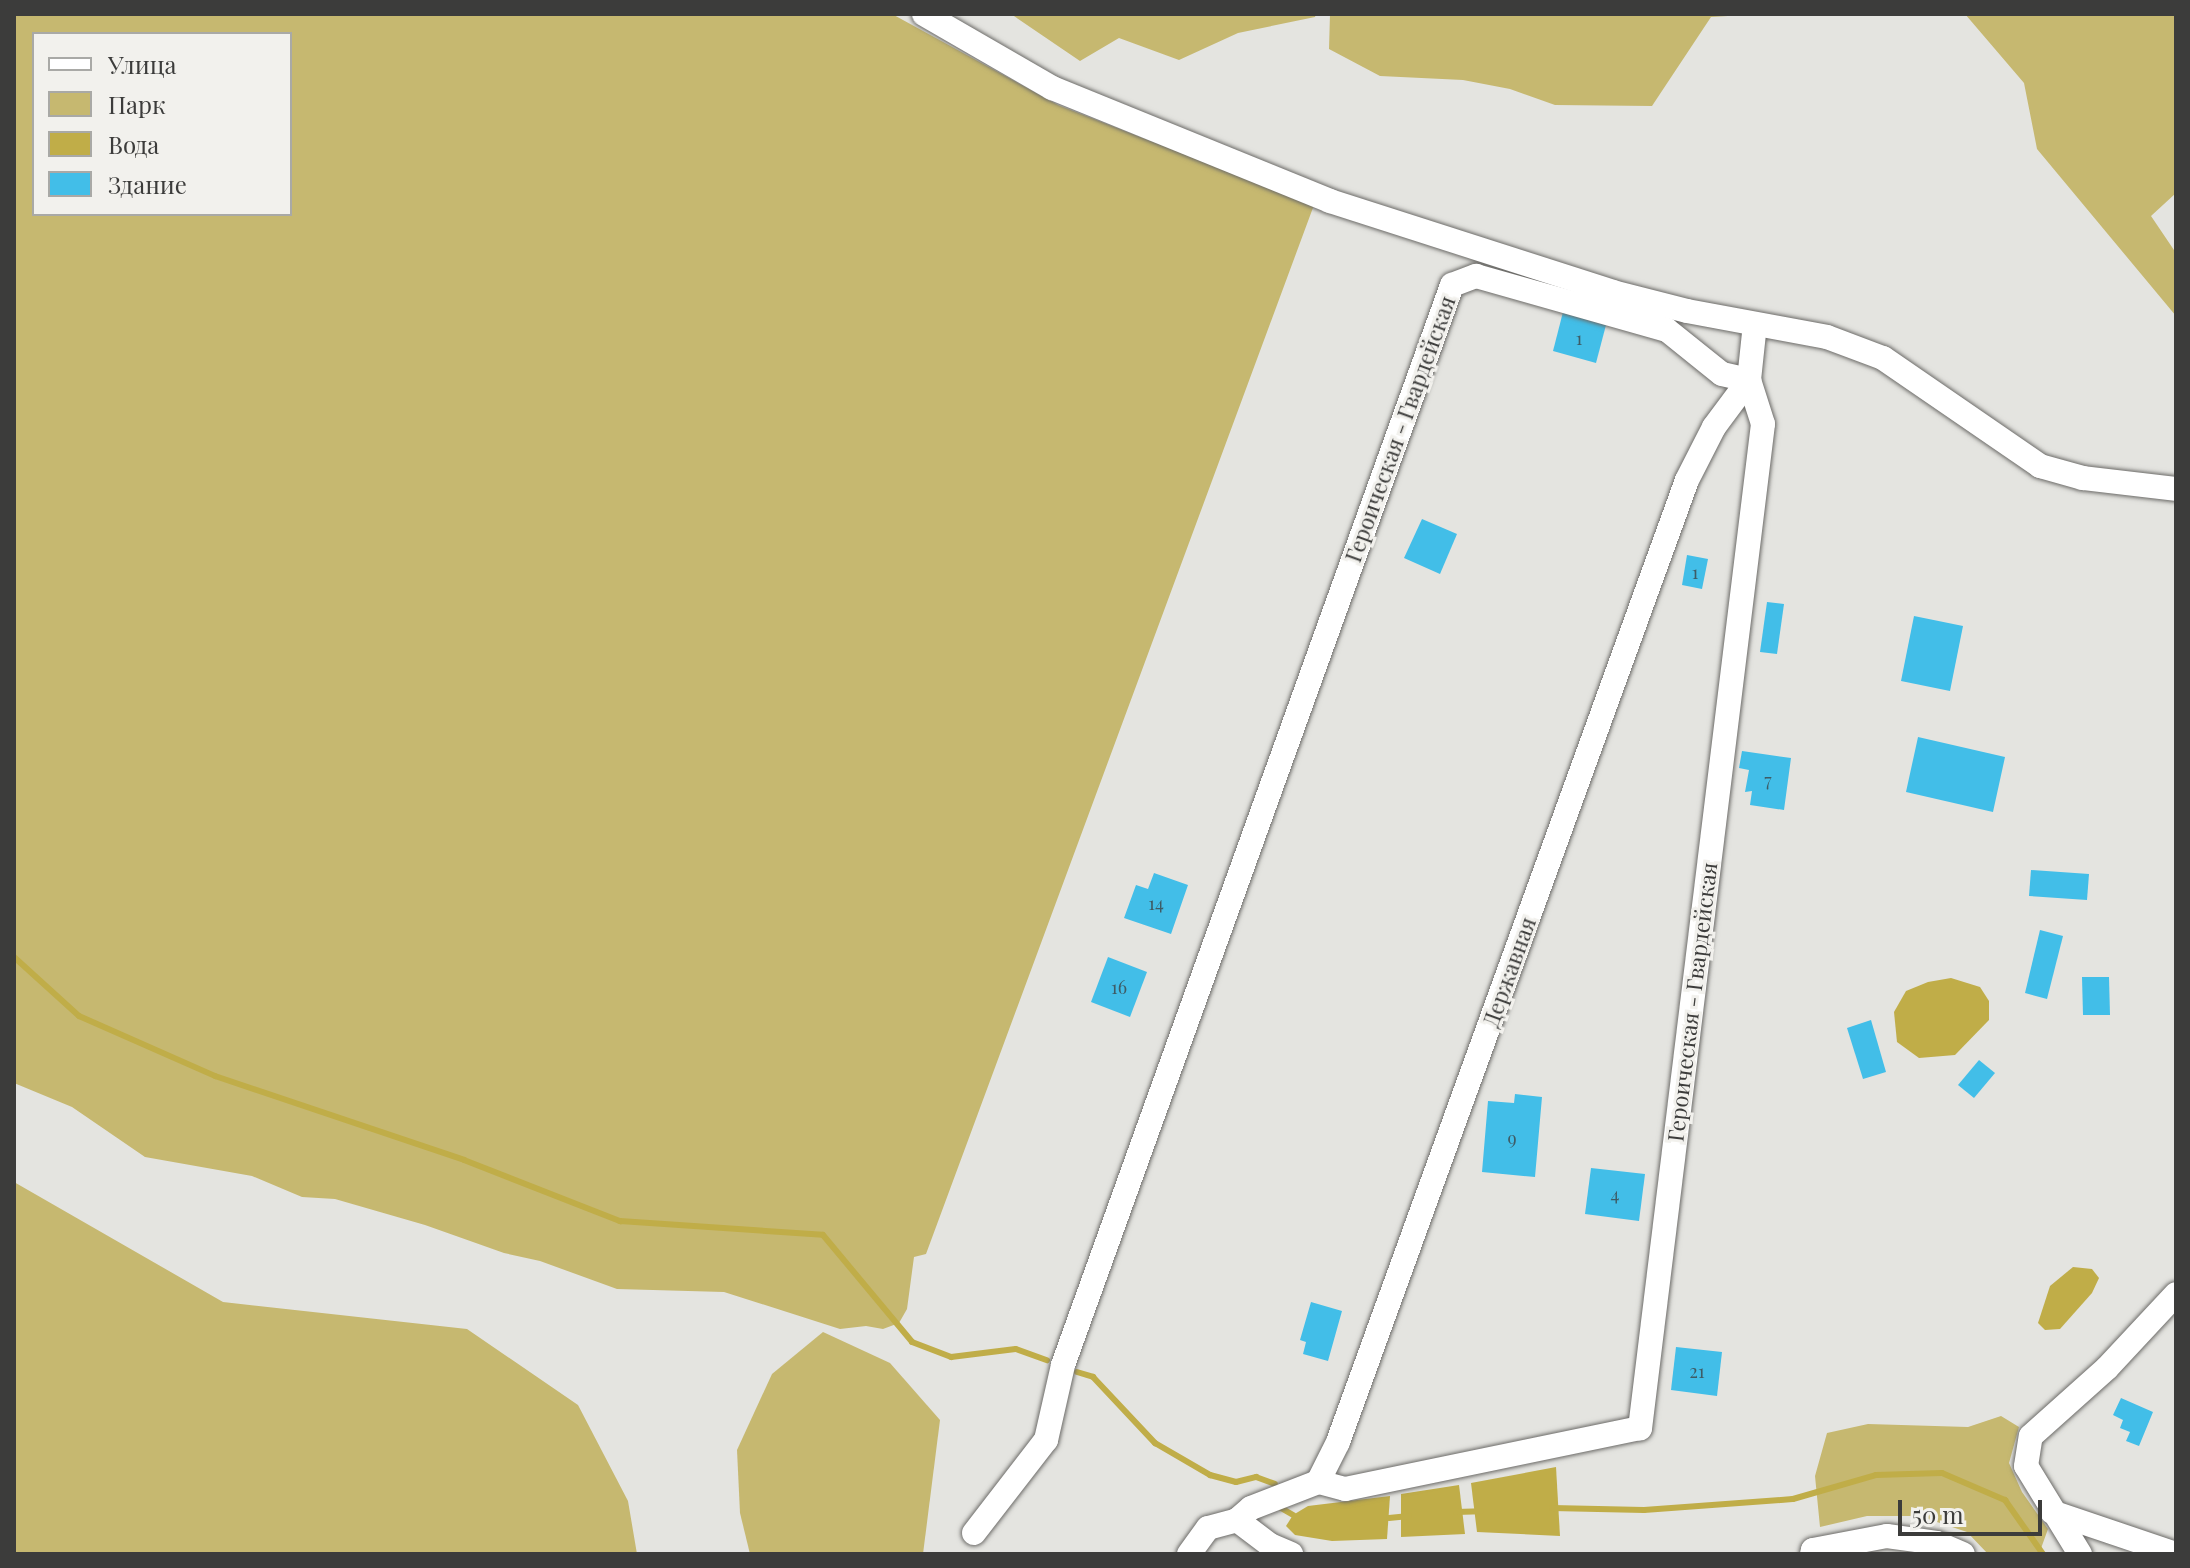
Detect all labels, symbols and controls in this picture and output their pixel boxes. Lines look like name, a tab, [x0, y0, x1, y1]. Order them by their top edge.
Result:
legend	[32, 32, 292, 216]
text: Улица	[108, 48, 177, 80]
text: Парк	[108, 88, 166, 120]
text: Вода	[108, 128, 159, 160]
text: Здание	[108, 168, 187, 200]
street label: Героическая - Гвардейская	[1339, 292, 1461, 566]
house number: 1	[1576, 327, 1582, 349]
house number: 1	[1692, 561, 1698, 583]
house number: 7	[1764, 769, 1772, 791]
street label: Героическая - Гвардейская	[1662, 861, 1722, 1143]
house number: 14	[1148, 892, 1164, 914]
street label: Державная	[1477, 914, 1541, 1030]
house number: 16	[1111, 976, 1127, 998]
house number: 9	[1507, 1127, 1517, 1149]
house number: 4	[1611, 1183, 1619, 1205]
house number: 21	[1689, 1360, 1705, 1382]
scale bar	[1902, 1484, 2046, 1534]
text: 50 m	[1912, 1498, 1964, 1530]

